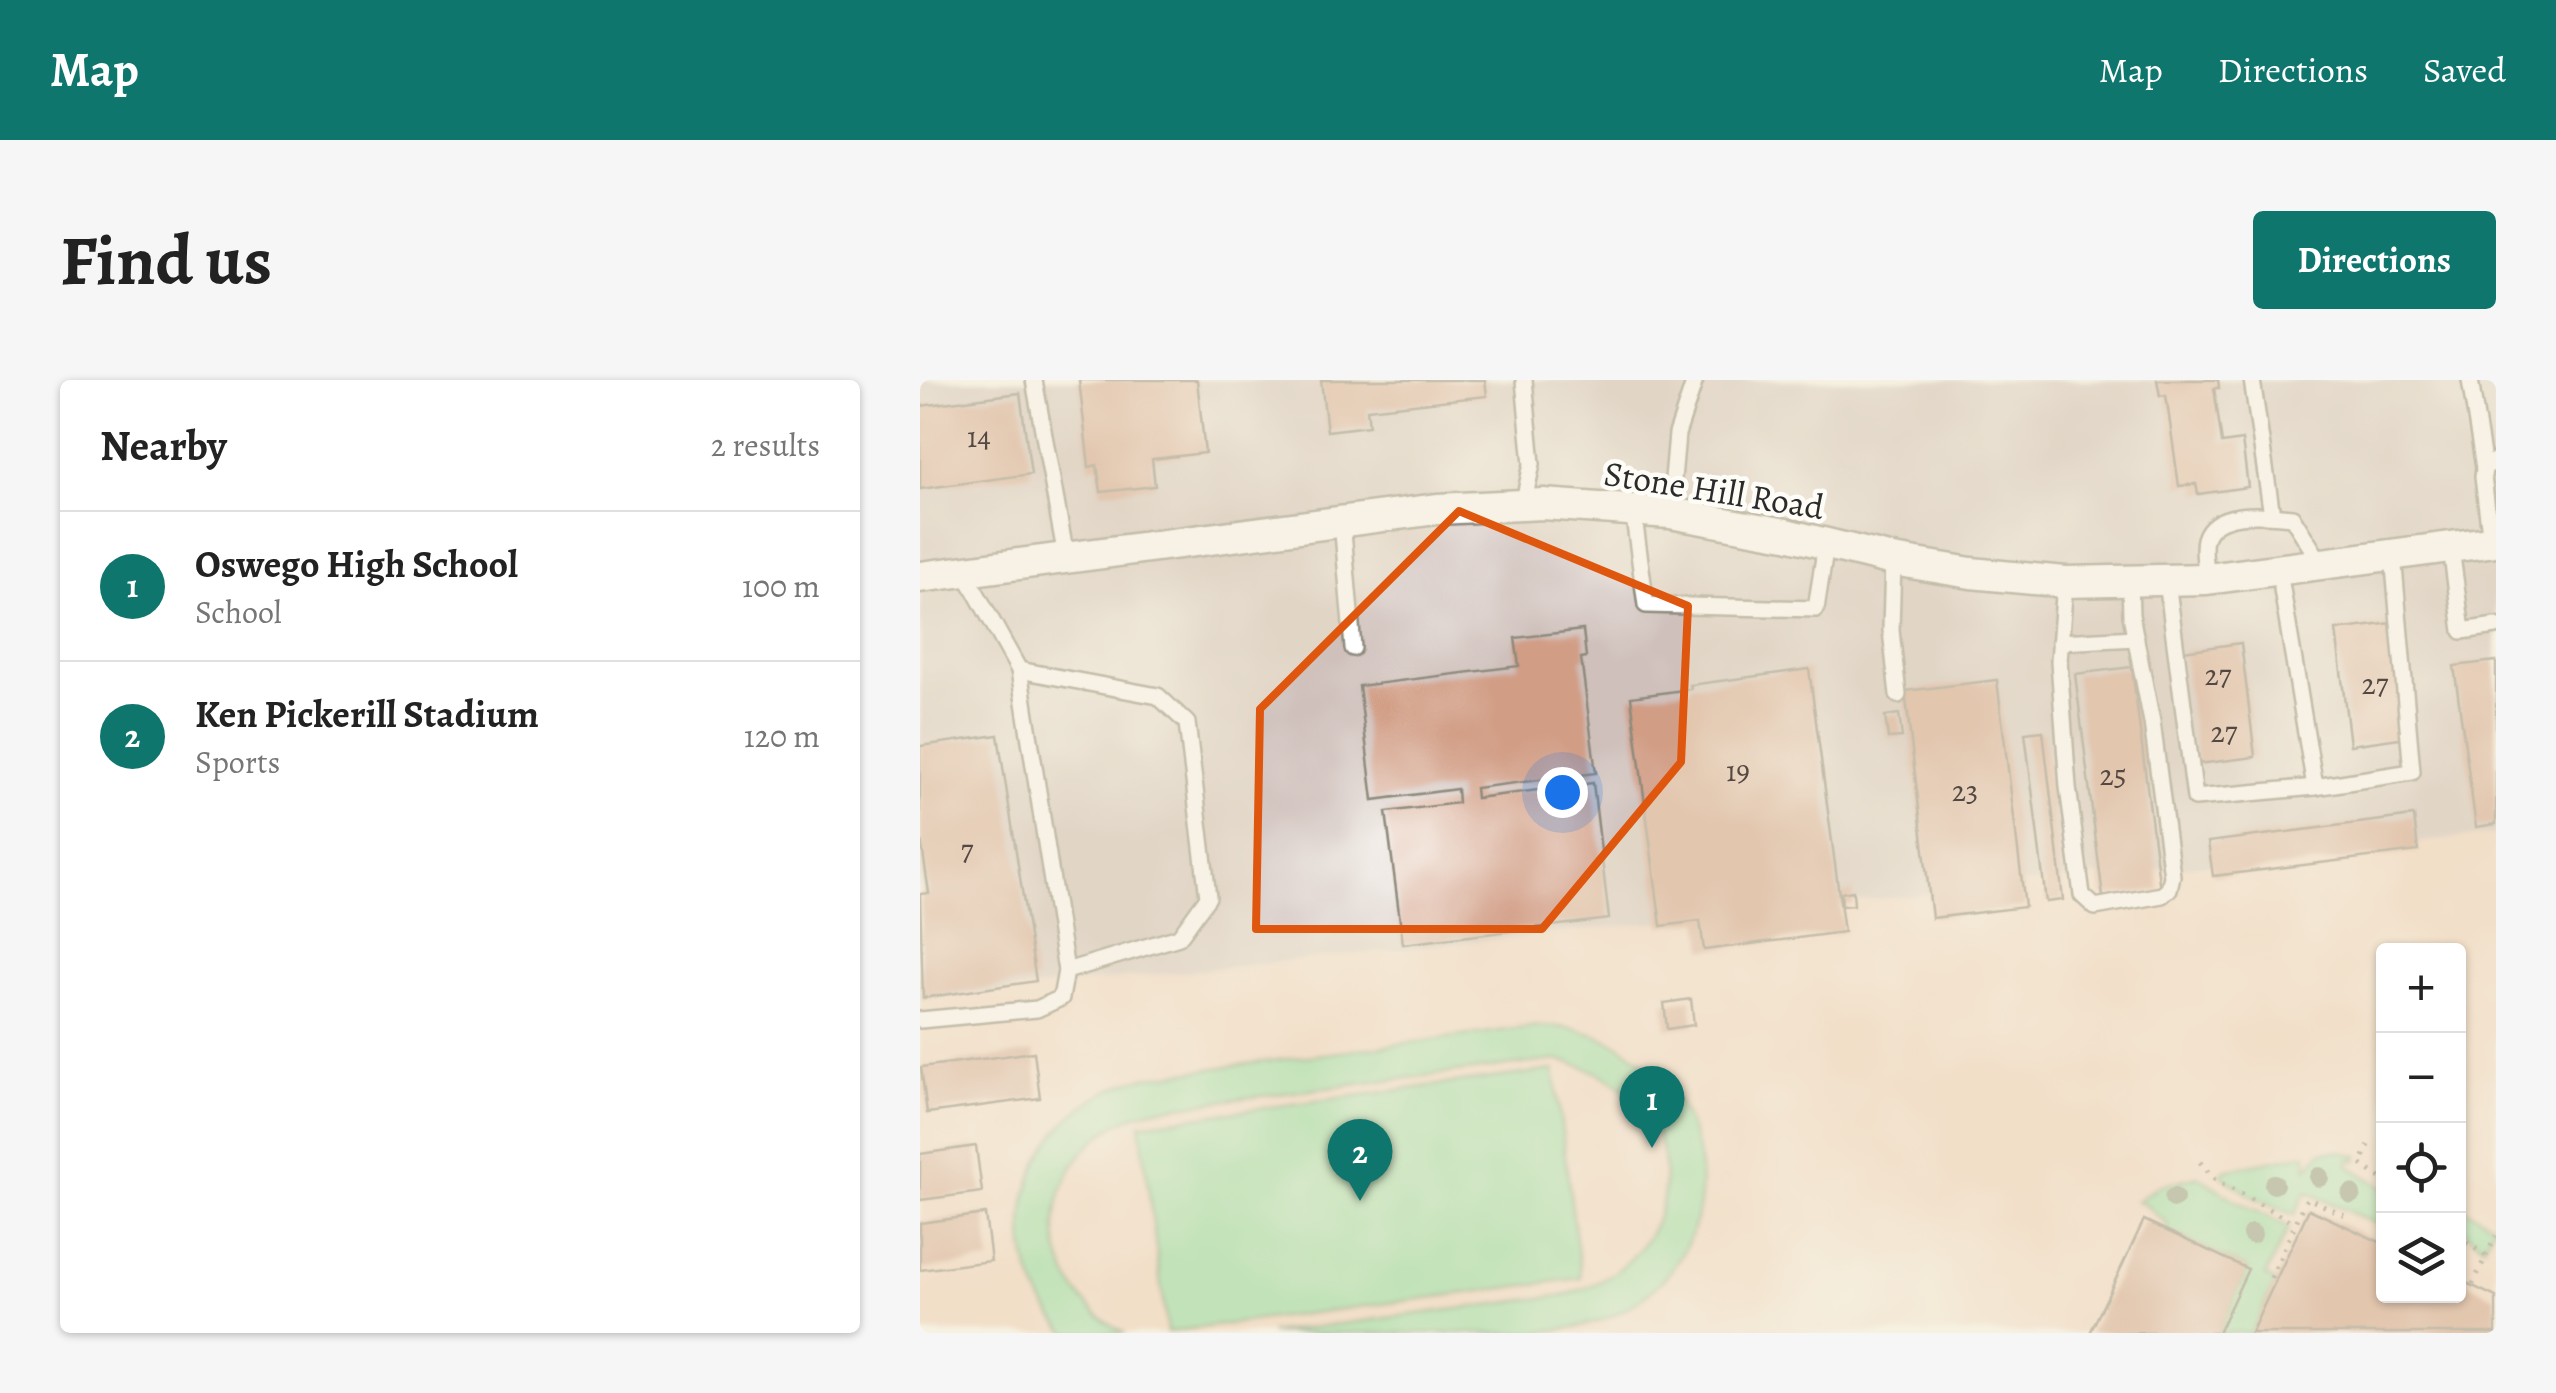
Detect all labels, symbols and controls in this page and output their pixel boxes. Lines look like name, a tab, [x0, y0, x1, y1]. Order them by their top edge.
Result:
text: Map	[50, 37, 139, 103]
text: Map	[2099, 46, 2163, 94]
text: Directions	[2218, 46, 2368, 94]
text: Saved	[2423, 46, 2506, 94]
button: Directions	[2253, 211, 2496, 309]
text: Find us	[60, 213, 272, 308]
text: Nearby	[100, 417, 227, 474]
house number: 14	[967, 417, 991, 457]
text: 2 results	[711, 423, 820, 467]
street label: Stone Hill Road	[1601, 449, 1828, 531]
text: Oswego High School	[195, 538, 518, 590]
text: 1	[127, 564, 138, 608]
text: 100 m	[742, 564, 820, 608]
text: School	[195, 590, 282, 634]
house number: 27	[2205, 655, 2232, 695]
house number: 27	[2362, 664, 2389, 704]
text: Ken Pickerill Stadium	[195, 688, 539, 740]
house number: 27	[2211, 712, 2238, 752]
text: 2	[125, 714, 140, 758]
text: 120 m	[744, 714, 820, 758]
text: Sports	[195, 740, 280, 784]
house number: 19	[1726, 751, 1750, 791]
house number: 25	[2099, 755, 2127, 795]
your location	[1537, 767, 1588, 818]
house number: 23	[1952, 771, 1978, 811]
house number: 7	[961, 830, 974, 870]
map controls	[2376, 943, 2466, 1303]
button: +	[2376, 943, 2466, 1033]
button: −	[2376, 1033, 2466, 1123]
pin: 1	[1620, 1066, 1684, 1148]
pin: 2	[1328, 1118, 1392, 1201]
button: locate	[2376, 1123, 2466, 1213]
button: layers	[2376, 1213, 2466, 1303]

